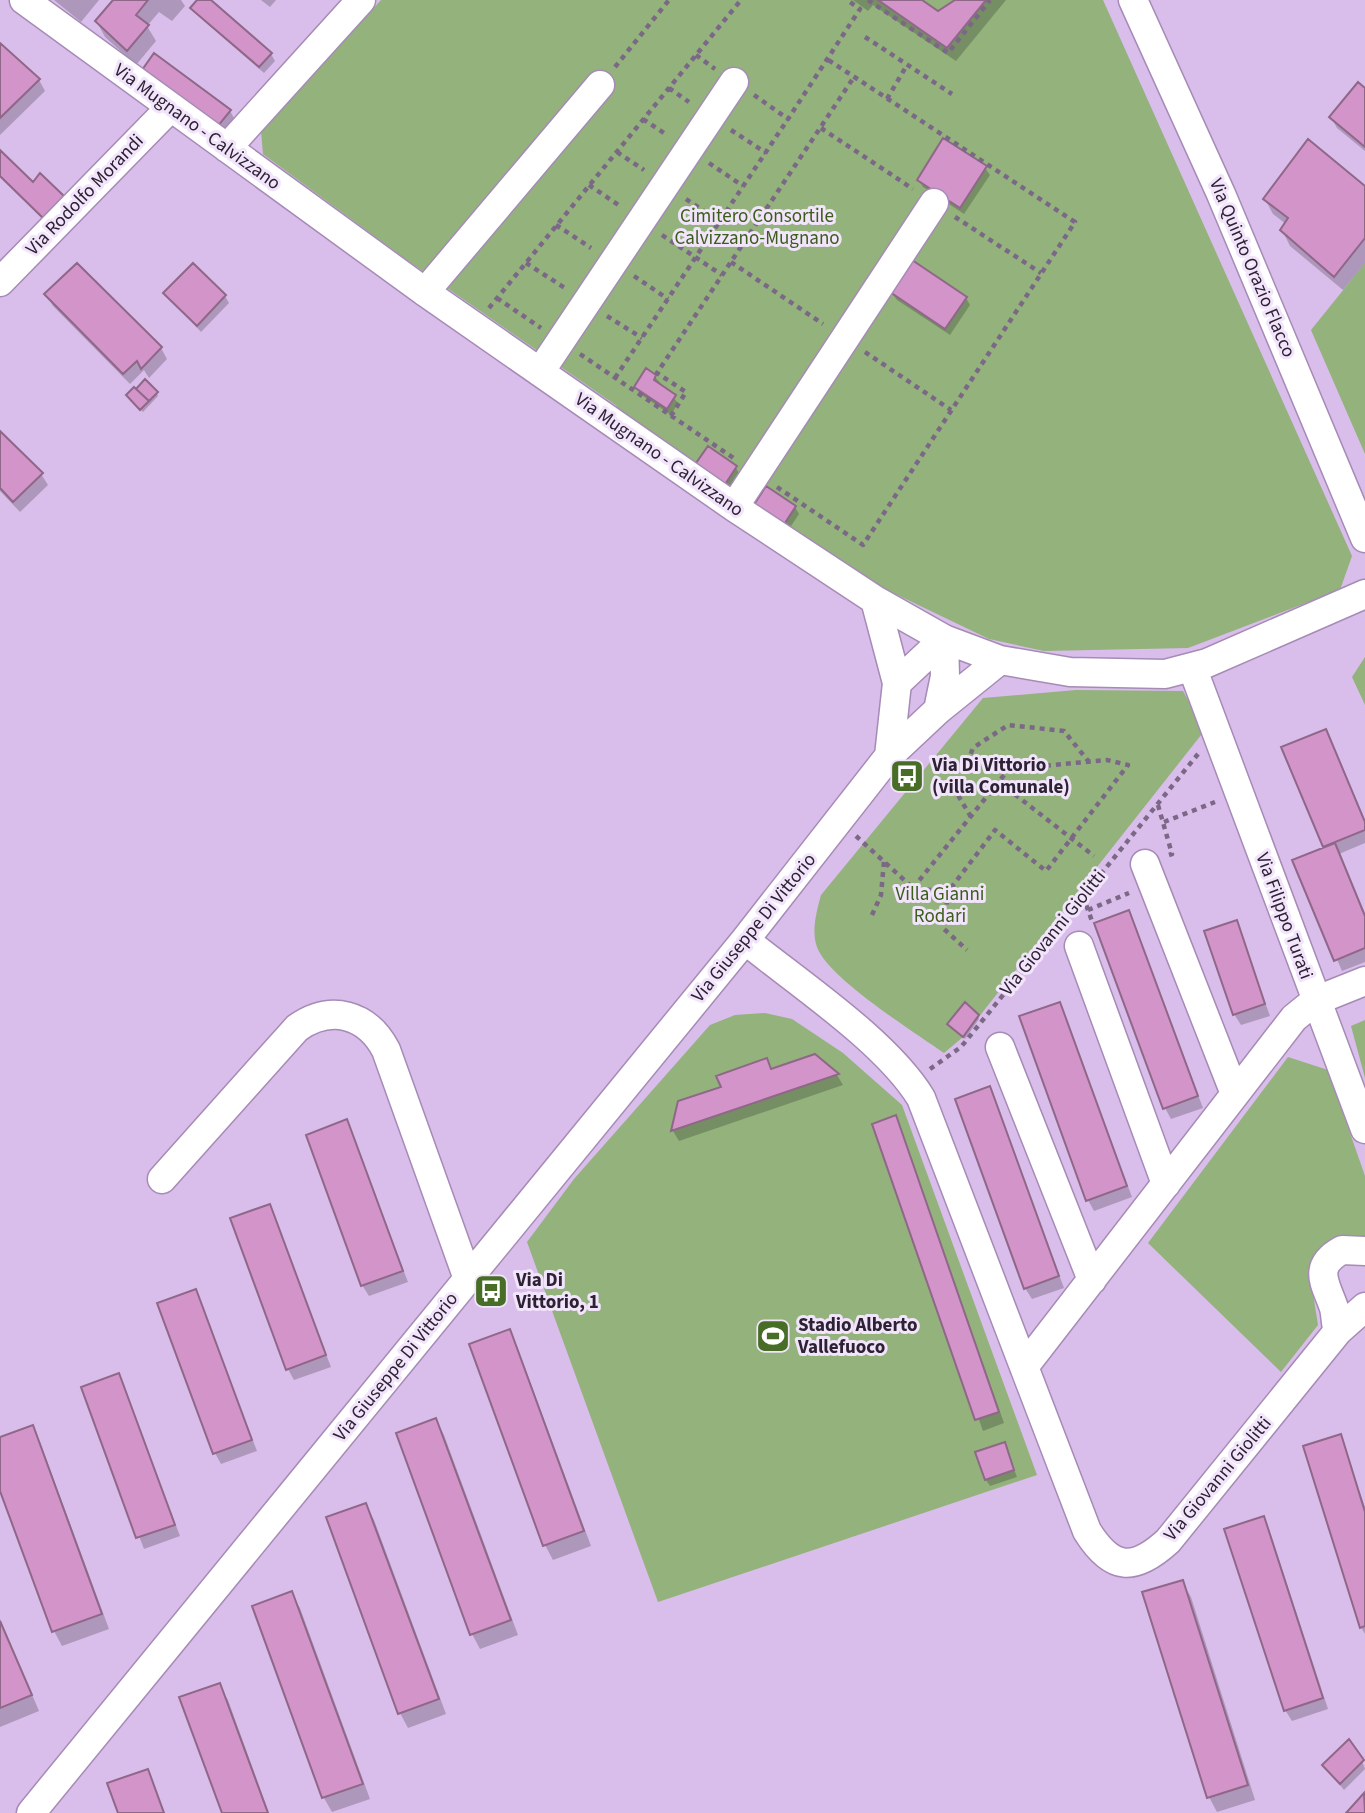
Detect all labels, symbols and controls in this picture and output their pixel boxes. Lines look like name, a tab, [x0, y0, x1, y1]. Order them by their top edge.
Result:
street label: Via Mugnano - Calvizzano	[108, 57, 286, 197]
street label: Via Rodolfo Morandi	[20, 128, 150, 262]
street label: Via Quinto Orazio Flacco	[1202, 174, 1302, 362]
park label: Cimitero Consortile Calvizzano-Mugnano	[674, 203, 840, 252]
street label: Via Mugnano - Calvizzano	[569, 386, 749, 524]
place label: Via Di Vittorio (villa Comunale)	[931, 752, 1070, 801]
bus stop icon: Via Di Vittorio (villa Comunale)	[888, 757, 926, 795]
street label: Via Giuseppe Di Vittorio	[685, 848, 823, 1008]
street label: Via Filippo Turati	[1249, 849, 1319, 983]
street label: Via Giovanni Giolitti	[994, 864, 1112, 1002]
park label: Villa Gianni Rodari	[896, 881, 984, 930]
place label: Via Di Vittorio, 1	[515, 1267, 599, 1316]
bus stop icon: Via Di Vittorio, 1	[472, 1272, 510, 1310]
street label: Via Giuseppe Di Vittorio	[327, 1287, 465, 1447]
place label: Stadio Alberto Vallefuoco	[797, 1312, 918, 1361]
sports icon: Stadio Alberto Vallefuoco	[754, 1317, 792, 1355]
street label: Via Giovanni Giolitti	[1158, 1411, 1278, 1547]

